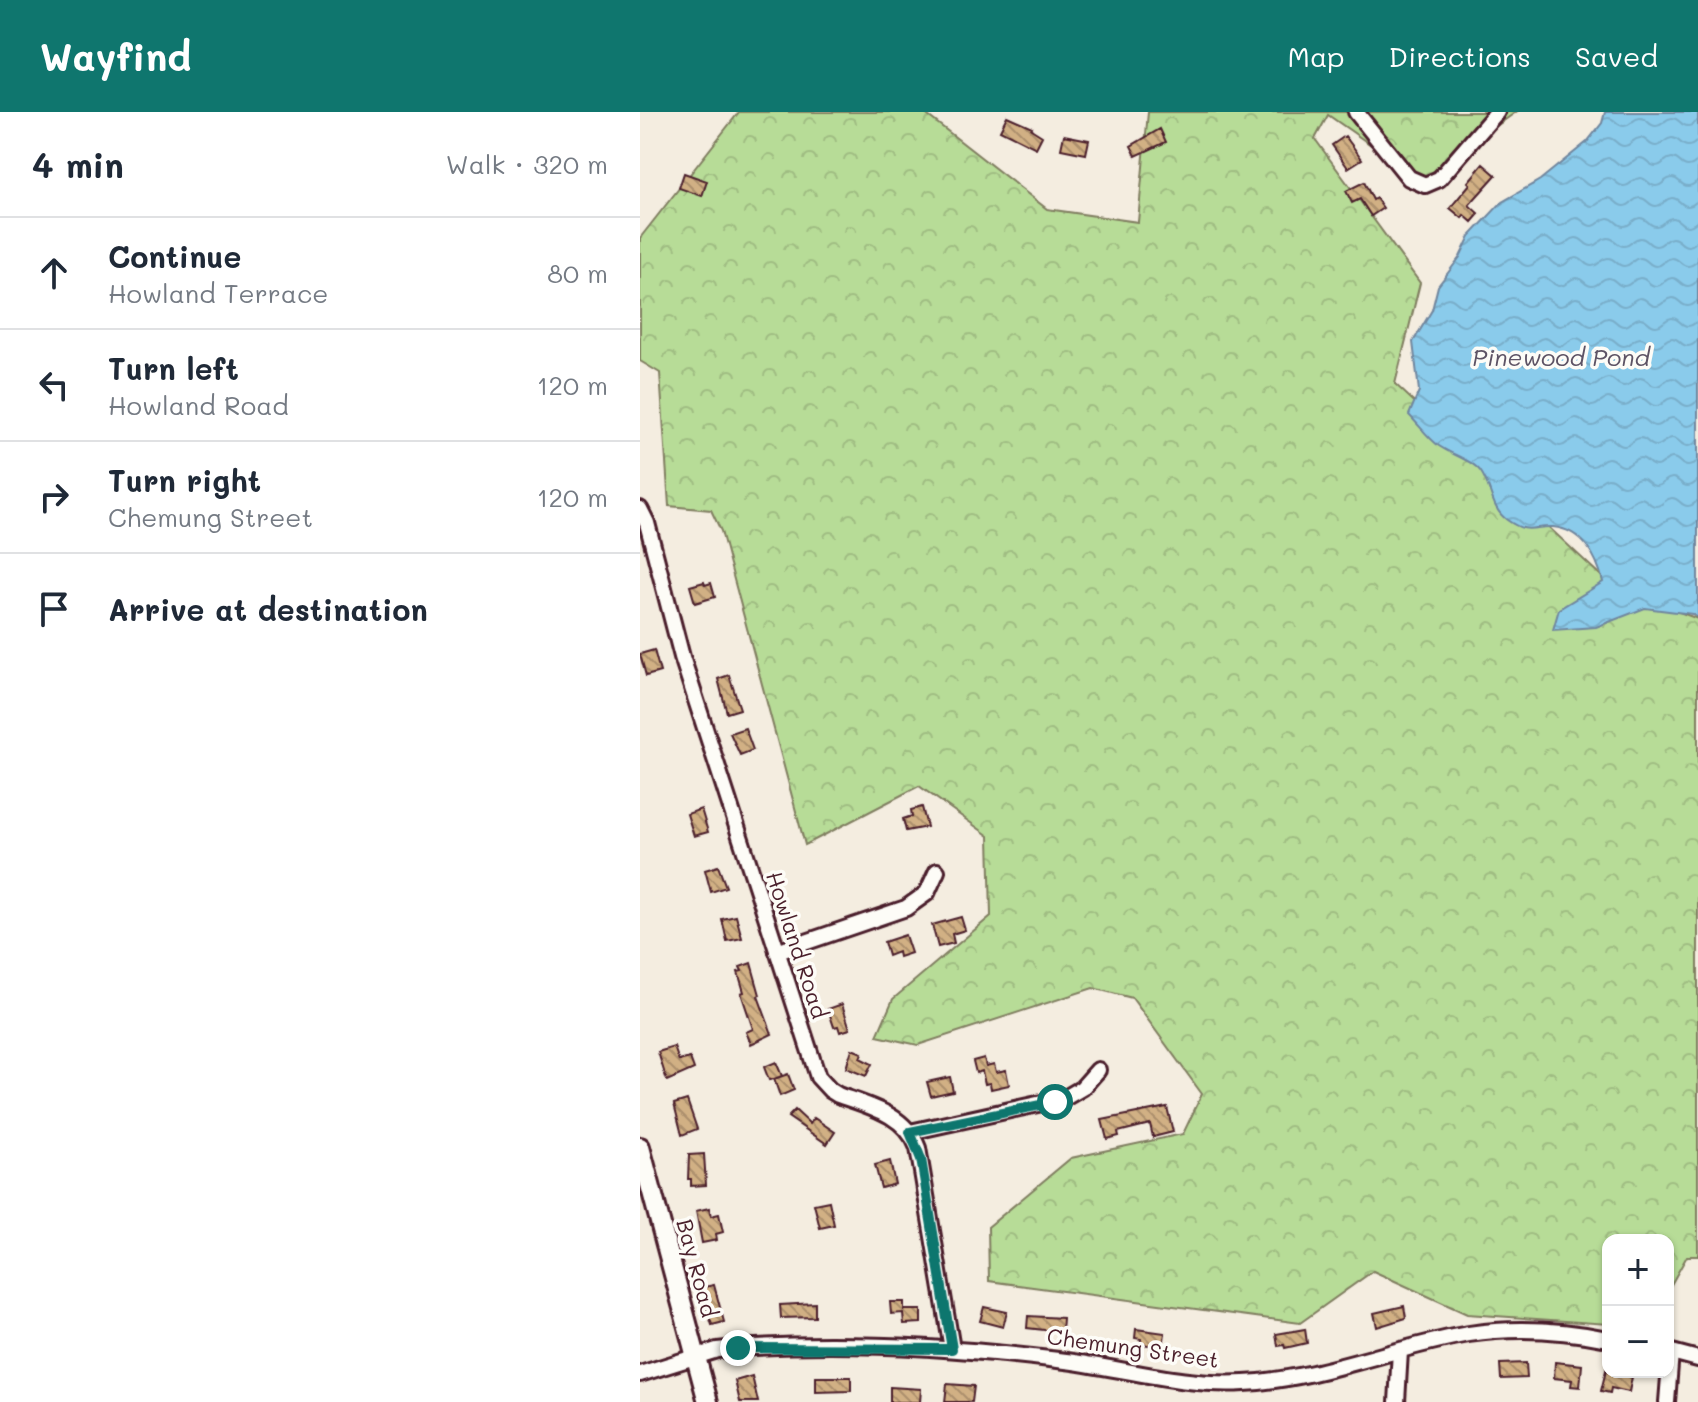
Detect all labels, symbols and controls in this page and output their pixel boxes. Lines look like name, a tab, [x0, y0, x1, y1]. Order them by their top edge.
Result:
text: Wayfind	[40, 31, 191, 81]
text: Map	[1288, 38, 1345, 74]
text: Directions	[1389, 38, 1531, 74]
text: Saved	[1575, 38, 1658, 74]
text: 4 min	[32, 142, 124, 187]
text: Walk · 320 m	[446, 147, 608, 181]
text: Continue	[108, 236, 241, 276]
icon: ahead	[32, 251, 76, 295]
text: 80 m	[547, 256, 608, 290]
text: Howland Terrace	[108, 276, 328, 310]
water label: Pinewood Pond	[1472, 341, 1652, 372]
text: Turn left	[108, 348, 239, 388]
icon: left	[32, 363, 76, 407]
text: 120 m	[537, 368, 608, 402]
text: Howland Road	[108, 388, 289, 422]
text: Turn right	[108, 460, 261, 500]
icon: right	[32, 475, 76, 519]
text: 120 m	[537, 480, 608, 514]
text: Chemung Street	[108, 500, 313, 534]
icon: arrive	[32, 587, 76, 631]
text: Arrive at destination	[108, 589, 428, 629]
street label: Howland Road	[760, 868, 835, 1022]
route start	[1037, 1084, 1073, 1120]
street label: Bay Road	[670, 1215, 725, 1320]
map controls	[1602, 1234, 1674, 1378]
button: +	[1602, 1234, 1674, 1306]
button: −	[1602, 1306, 1674, 1378]
street label: Chemung Street	[1045, 1321, 1221, 1374]
route end	[720, 1330, 756, 1366]

